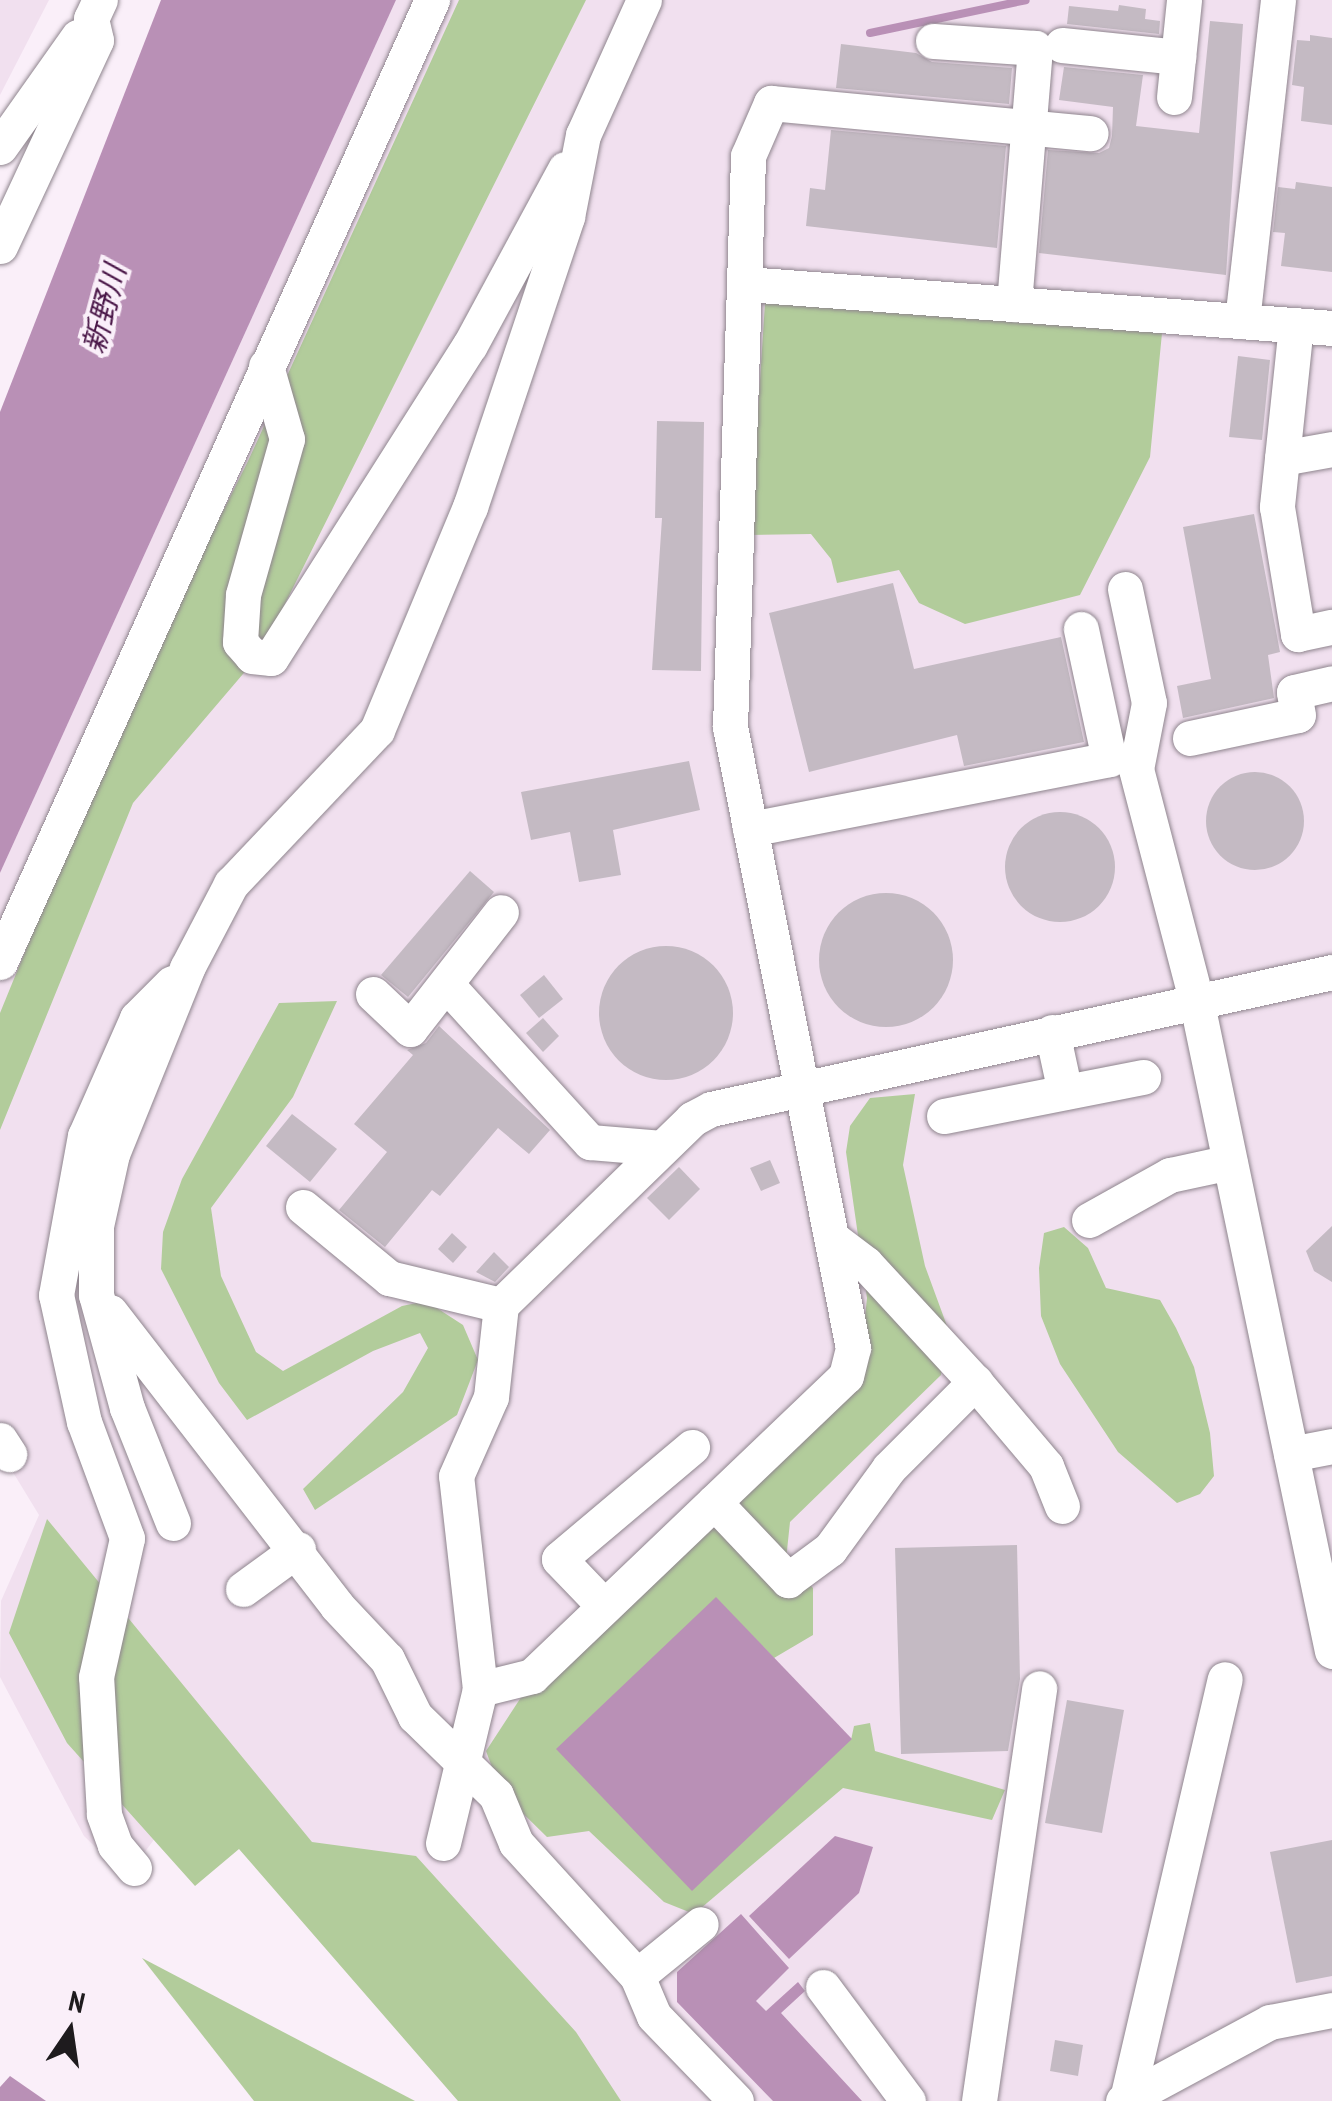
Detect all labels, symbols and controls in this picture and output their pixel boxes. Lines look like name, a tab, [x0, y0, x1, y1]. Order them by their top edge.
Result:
water label: 新野川	[75, 261, 133, 357]
north arrow	[20, 1981, 120, 2081]
text: N	[65, 1982, 88, 2021]

